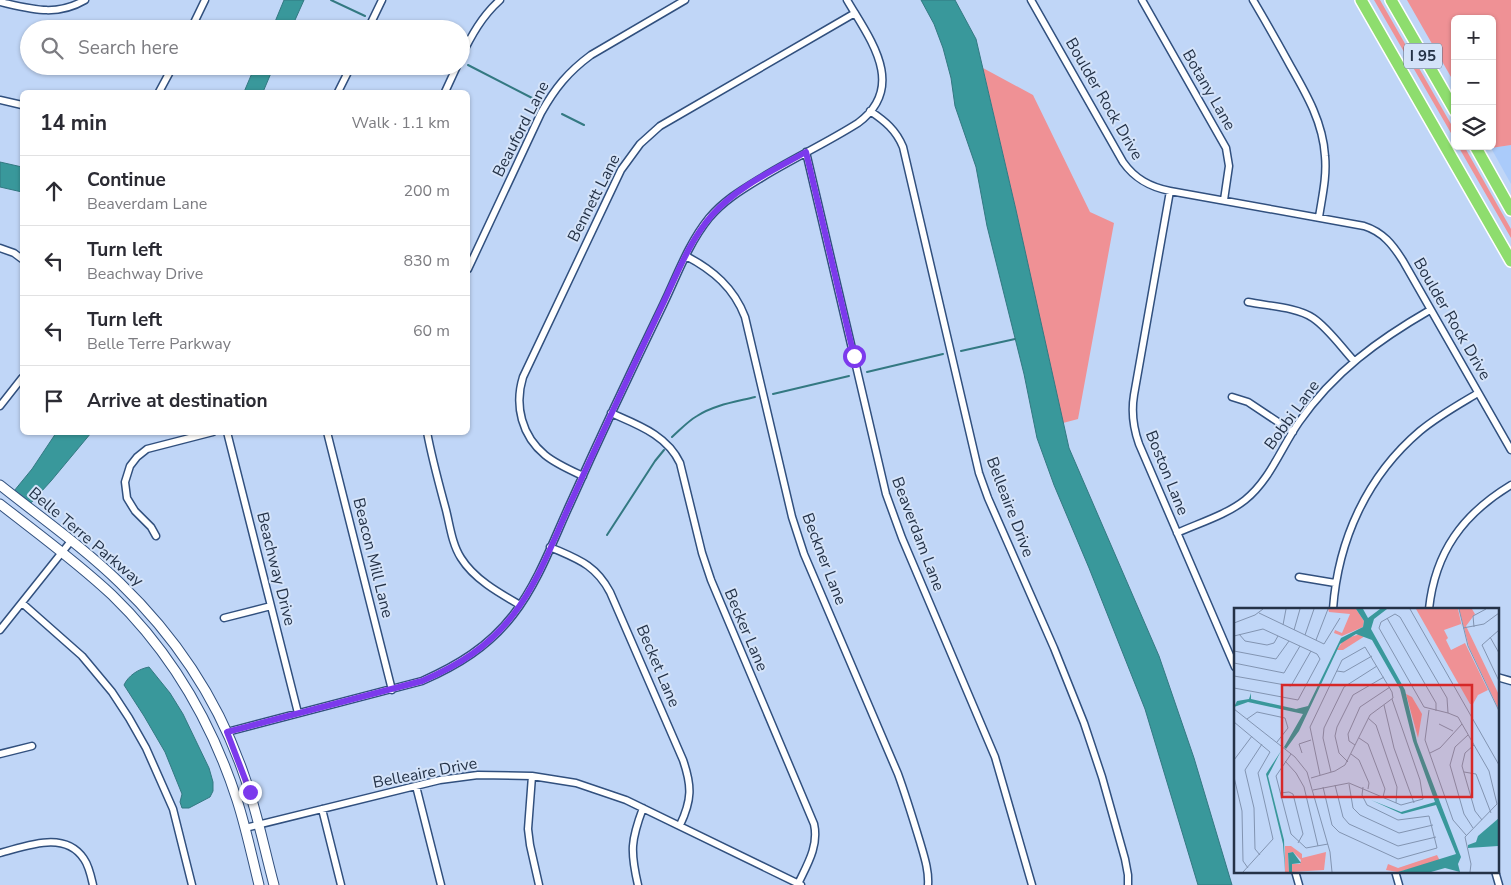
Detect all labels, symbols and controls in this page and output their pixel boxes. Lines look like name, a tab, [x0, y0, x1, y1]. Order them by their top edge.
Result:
map controls	[1451, 15, 1496, 150]
button: +	[1451, 15, 1496, 60]
search box	[20, 20, 470, 75]
icon: search	[38, 34, 66, 62]
street label: Boulder Rock Drive	[1060, 34, 1148, 164]
text: Search here	[78, 35, 179, 61]
road number: I 95	[1404, 44, 1442, 68]
street label: Botany Lane	[1177, 46, 1241, 134]
button: −	[1451, 60, 1496, 105]
street label: Beauford Lane	[487, 77, 555, 181]
button: layers	[1451, 105, 1496, 150]
text: 14 min	[40, 109, 107, 137]
text: Walk · 1.1 km	[352, 112, 450, 134]
street label: Bennett Lane	[562, 150, 626, 246]
text: Continue	[87, 167, 166, 193]
icon: ahead	[40, 177, 68, 205]
text: 200 m	[403, 180, 450, 202]
text: Beaverdam Lane	[87, 193, 207, 215]
text: Turn left	[87, 237, 162, 263]
icon: left	[40, 247, 68, 275]
text: 830 m	[403, 250, 450, 272]
street label: Boulder Rock Drive	[1408, 254, 1496, 384]
text: Beachway Drive	[87, 263, 203, 285]
text: Turn left	[87, 307, 162, 333]
icon: left	[40, 317, 68, 345]
text: 60 m	[413, 320, 450, 342]
text: Belle Terre Parkway	[87, 333, 231, 355]
route start	[843, 345, 866, 368]
street label: Bobbi Lane	[1259, 376, 1325, 454]
icon: arrive	[40, 387, 68, 415]
text: Arrive at destination	[87, 388, 268, 414]
street label: Boston Lane	[1140, 427, 1194, 519]
street label: Belleaire Drive	[981, 454, 1039, 560]
street label: Beaverdam Lane	[886, 474, 950, 594]
street label: Belle Terre Parkway	[24, 482, 149, 592]
street label: Beacon Mill Lane	[347, 496, 399, 620]
street label: Beachway Drive	[251, 510, 301, 628]
street label: Beckner Lane	[796, 510, 852, 608]
street label: Becker Lane	[719, 585, 773, 675]
inset map	[1234, 608, 1498, 872]
street label: Becket Lane	[631, 621, 685, 711]
street label: Belleaire Drive	[371, 752, 479, 794]
route end	[239, 781, 262, 804]

